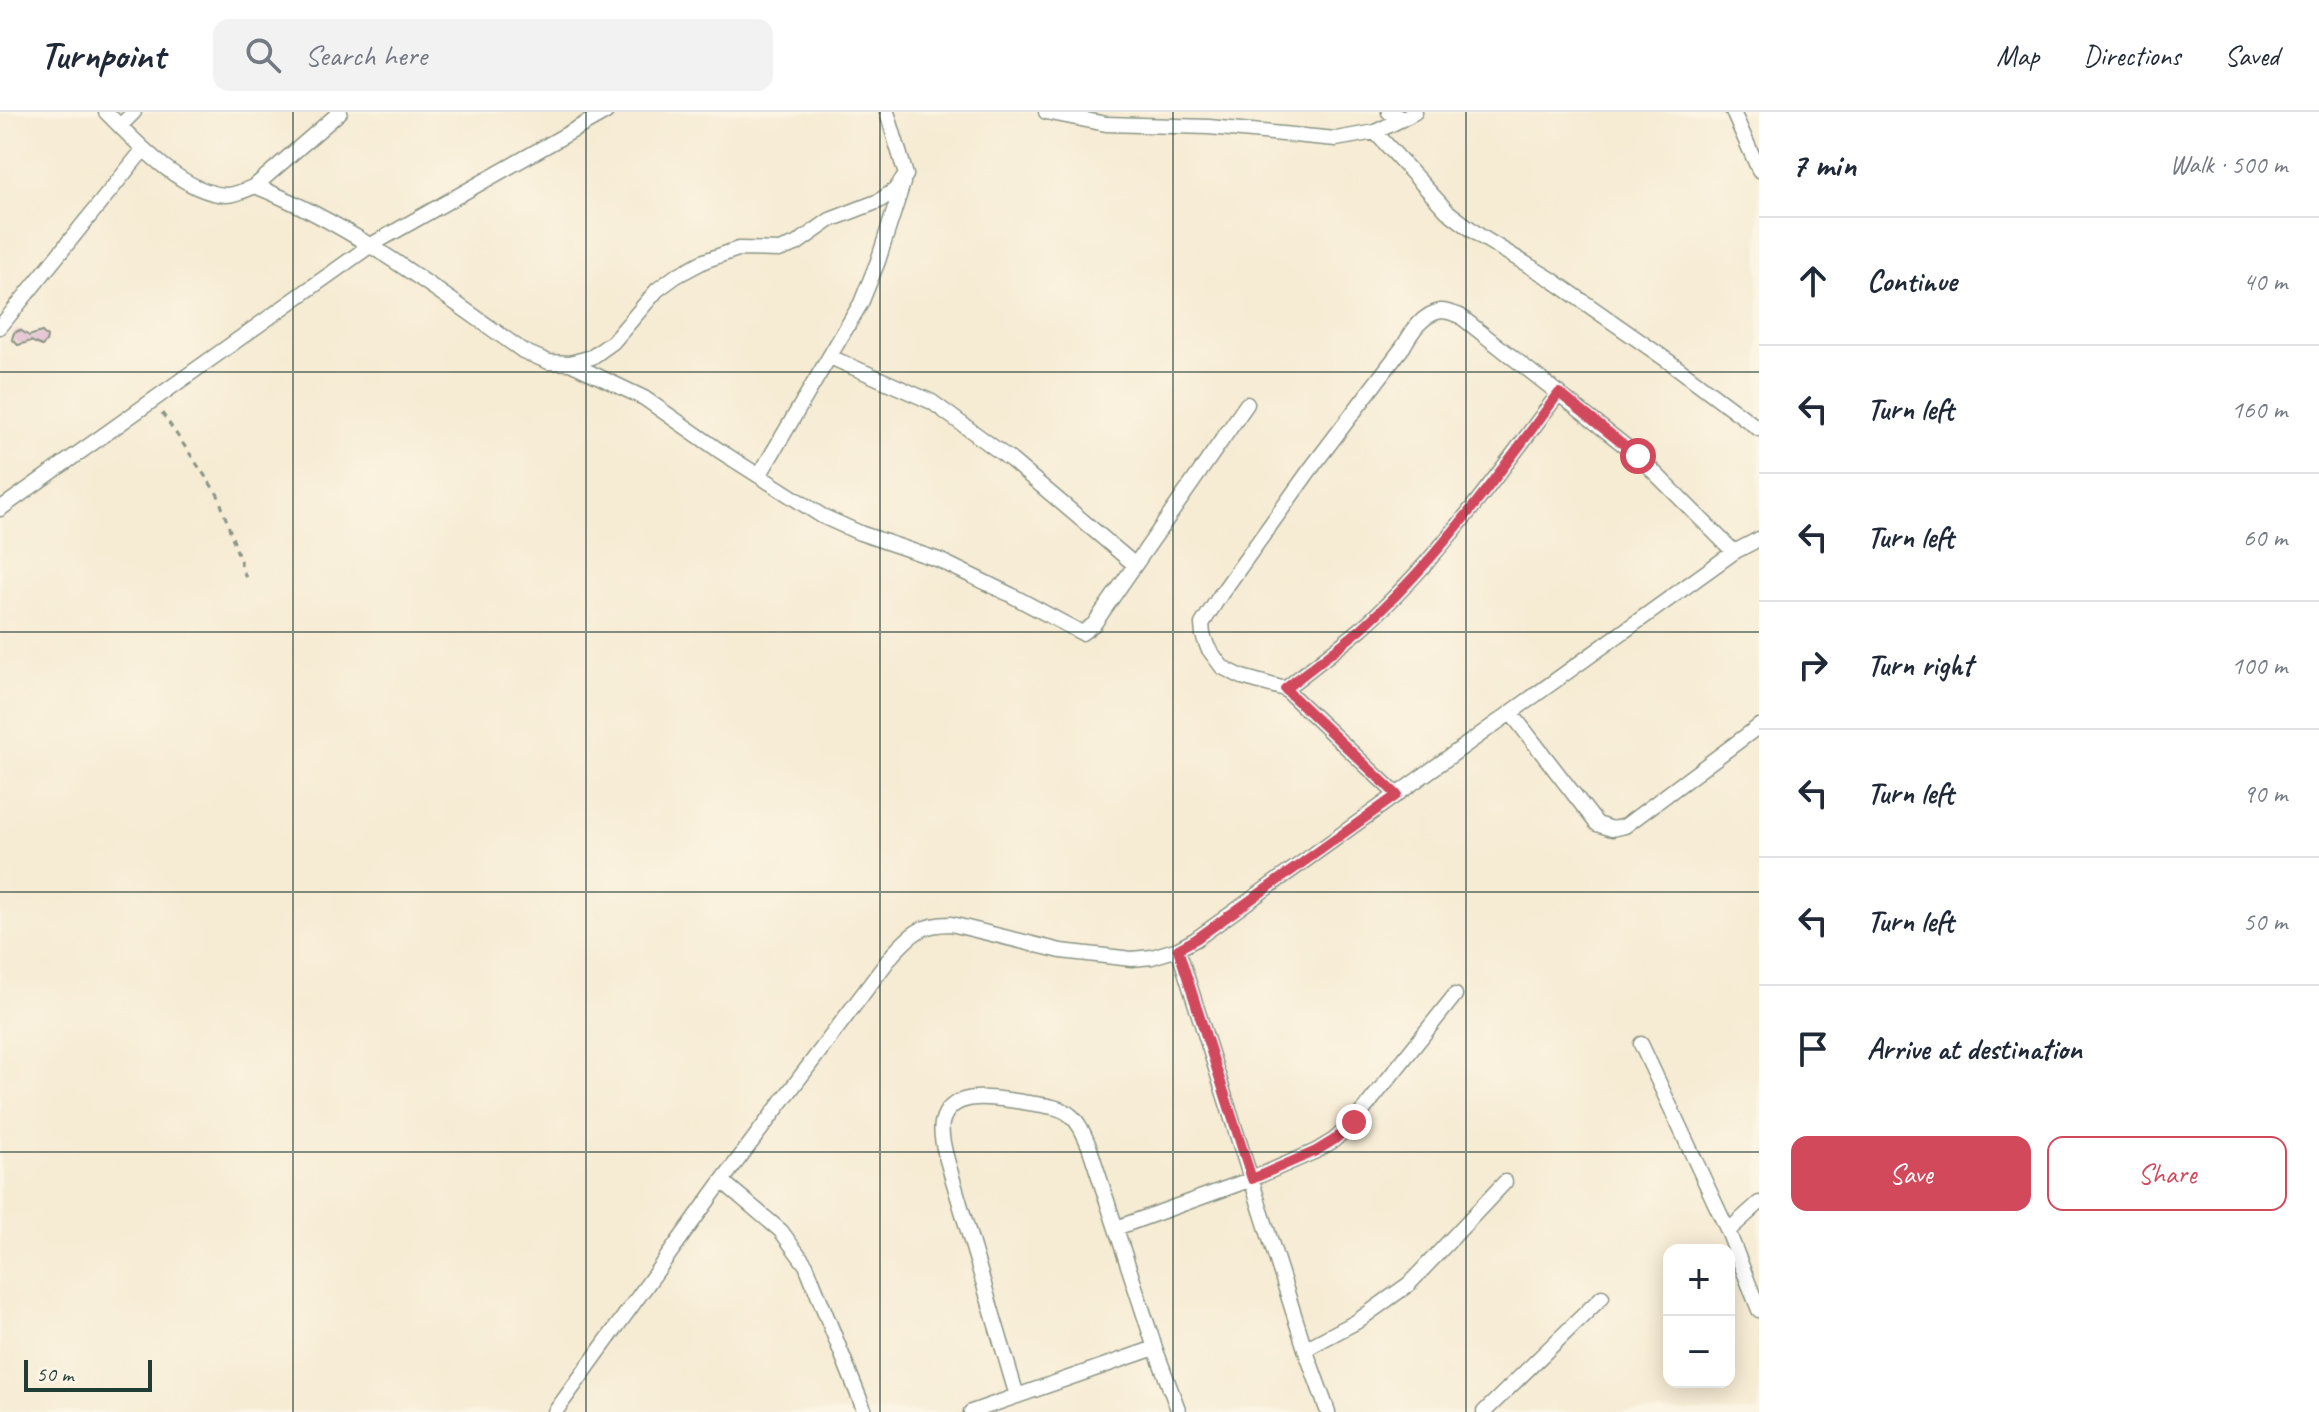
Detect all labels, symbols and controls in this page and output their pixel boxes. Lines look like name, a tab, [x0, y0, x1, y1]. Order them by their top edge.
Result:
search box	[213, 19, 773, 91]
text: Turnpoint	[40, 32, 165, 79]
icon: search	[241, 33, 285, 77]
text: Search here	[305, 36, 427, 74]
text: Map	[1996, 38, 2039, 73]
text: Directions	[2083, 38, 2181, 73]
text: Saved	[2225, 38, 2279, 73]
text: 7 min	[1791, 143, 1856, 186]
text: Walk · 500 m	[2170, 148, 2287, 181]
icon: ahead	[1791, 259, 1835, 303]
text: Continue	[1867, 262, 1957, 300]
text: 40 m	[2243, 265, 2287, 298]
icon: left	[1791, 387, 1835, 431]
text: Turn left	[1867, 390, 1954, 428]
text: 160 m	[2231, 393, 2287, 426]
route start	[1620, 438, 1656, 474]
icon: left	[1791, 515, 1835, 559]
text: Turn left	[1867, 518, 1954, 556]
text: 60 m	[2243, 521, 2287, 554]
icon: right	[1791, 643, 1835, 687]
text: Turn right	[1867, 646, 1972, 684]
text: 100 m	[2231, 649, 2287, 682]
icon: left	[1791, 771, 1835, 815]
text: Turn left	[1867, 774, 1954, 812]
text: 90 m	[2243, 777, 2287, 810]
icon: left	[1791, 899, 1835, 943]
text: Turn left	[1867, 902, 1954, 940]
text: 50 m	[2243, 905, 2287, 938]
icon: arrive	[1791, 1027, 1835, 1071]
text: Arrive at destination	[1867, 1030, 2082, 1068]
route end	[1336, 1104, 1372, 1140]
button: Save	[1791, 1136, 2031, 1211]
button: Share	[2047, 1136, 2287, 1211]
map controls	[1663, 1244, 1735, 1388]
button: +	[1663, 1244, 1735, 1316]
button: −	[1663, 1316, 1735, 1388]
scale bar	[24, 1356, 152, 1392]
text: 50 m	[36, 1360, 73, 1388]

